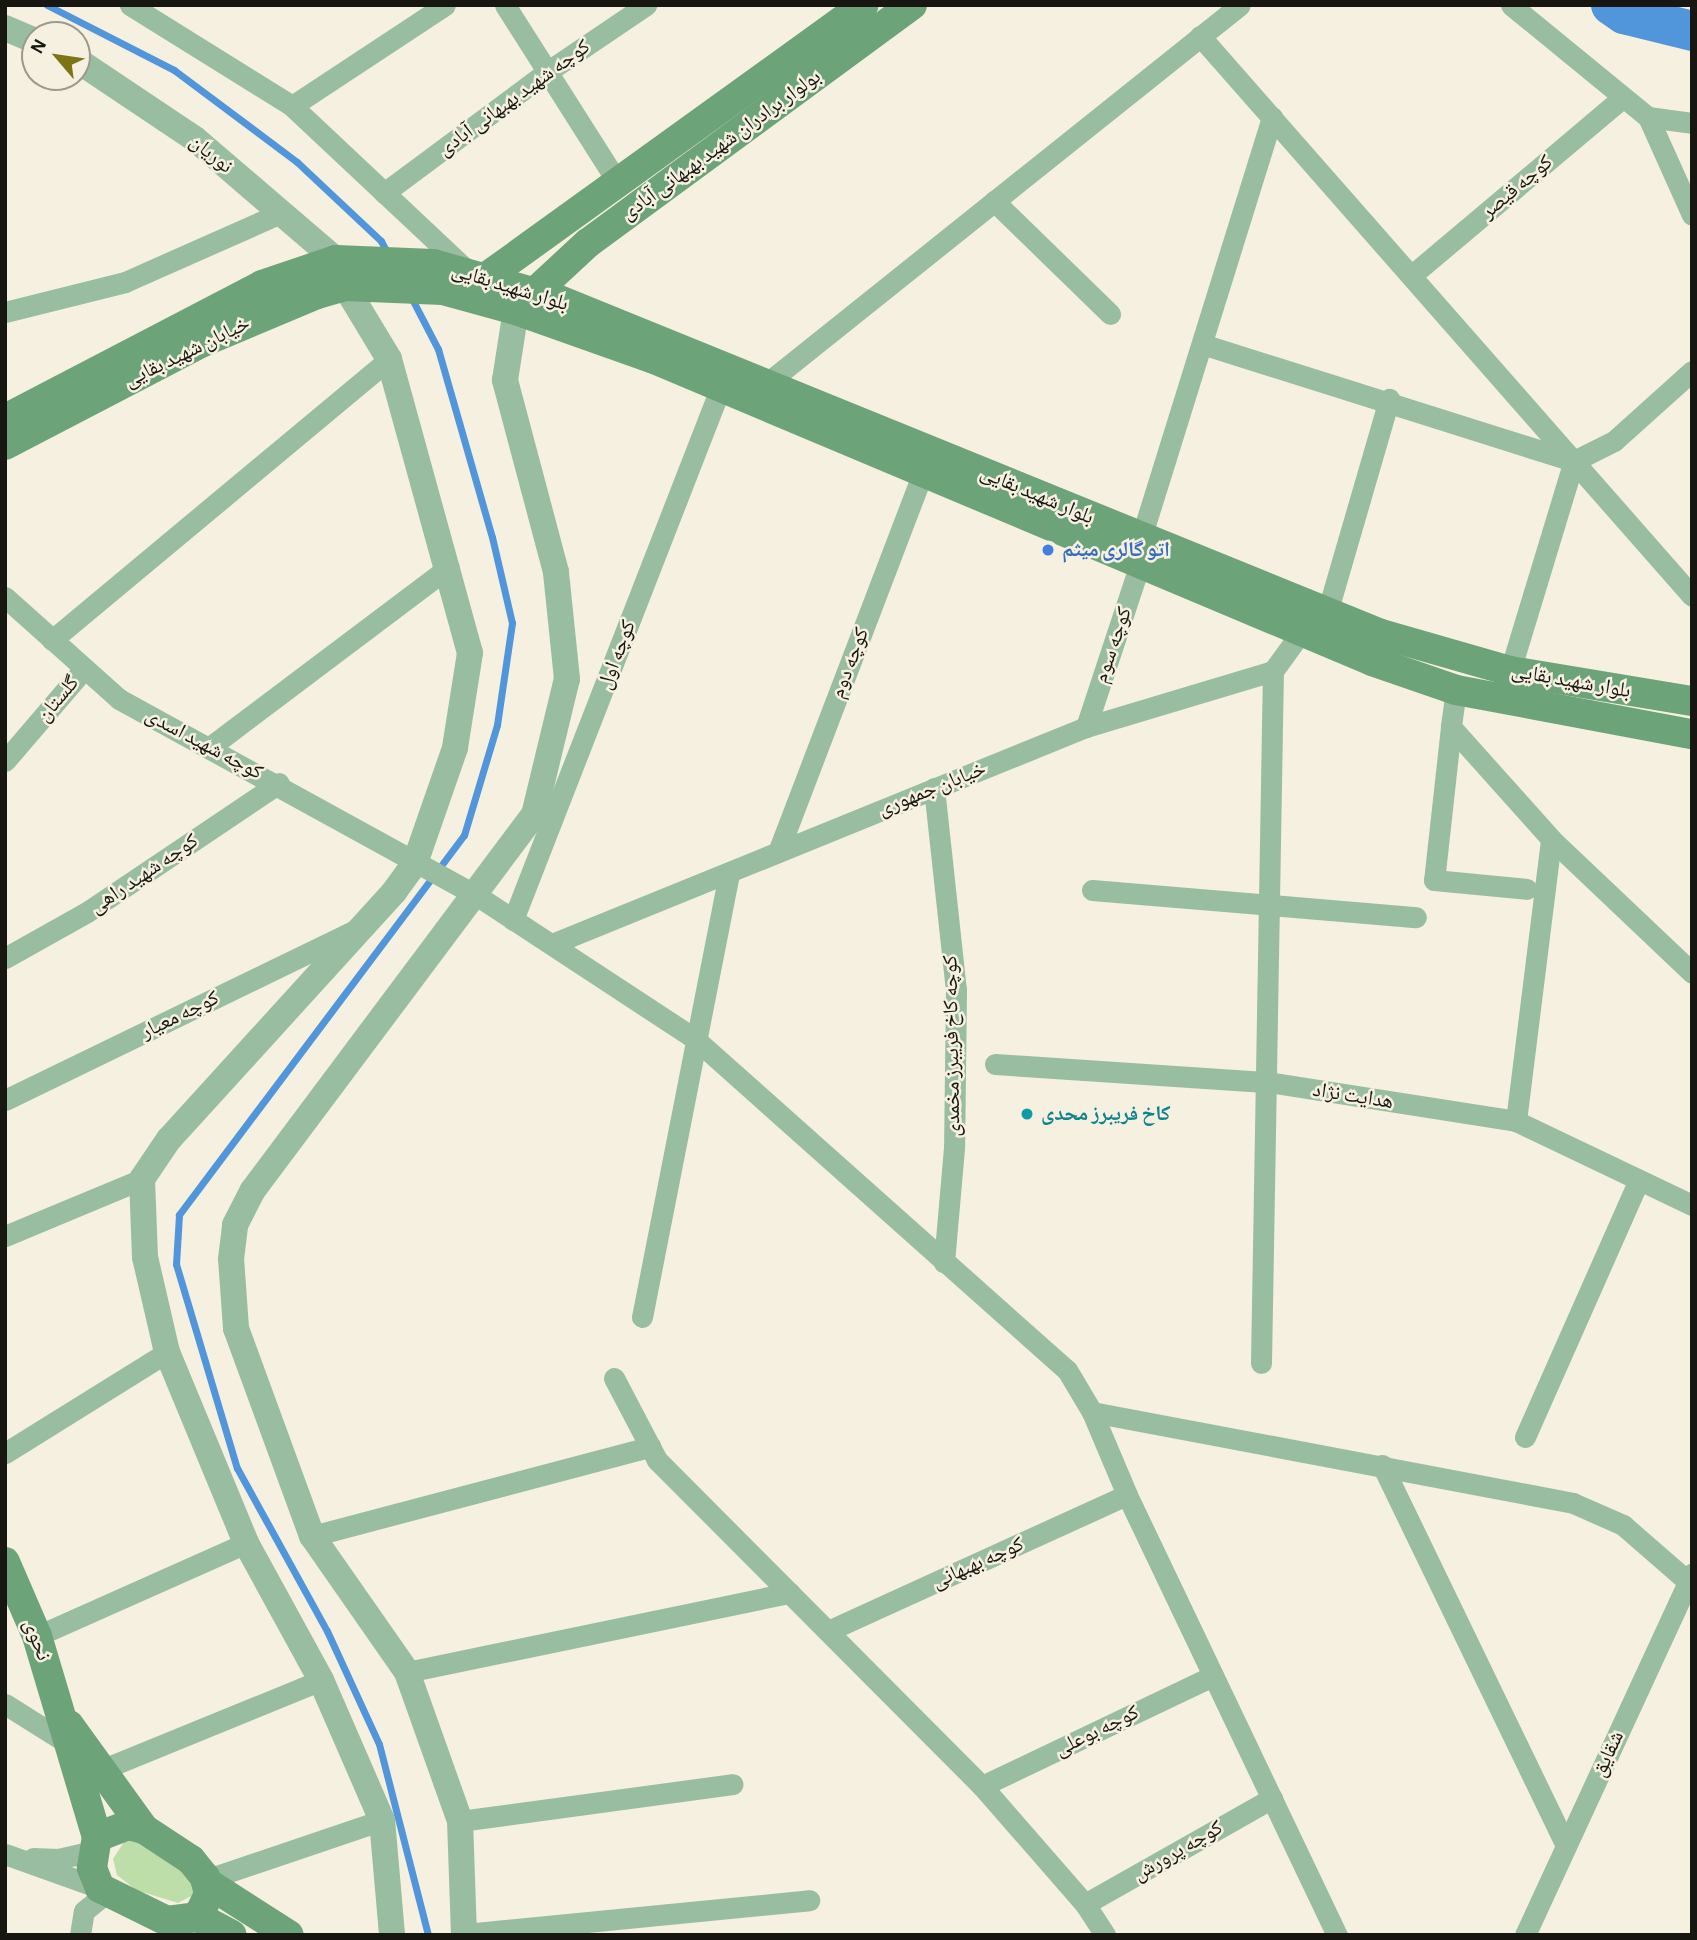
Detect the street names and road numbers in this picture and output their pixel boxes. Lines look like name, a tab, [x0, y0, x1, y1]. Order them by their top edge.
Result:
street label: کوچه شهید بهبهانی آبادی	[433, 34, 595, 162]
street label: بولوار برادران شهید بهبهانی آبادی	[616, 64, 826, 226]
street label: نوریان	[184, 129, 238, 179]
street label: کوچه قیصر	[1476, 150, 1558, 224]
street label: بلوار شهید بقایی	[448, 257, 572, 317]
street label: خیابان شهید بقایی	[120, 311, 254, 393]
street label: بلوار شهید بقایی	[976, 460, 1098, 530]
street label: کوچه سوم	[1088, 604, 1138, 686]
street label: کوچه اول	[592, 617, 642, 693]
street label: کوچه دوم	[825, 624, 875, 702]
street label: بلوار شهید بقایی	[1509, 658, 1633, 704]
street label: گلستان	[31, 671, 85, 727]
street label: کوچه شهید اسدی	[141, 702, 267, 786]
street label: خیابان جمهوری	[874, 756, 990, 822]
street label: کوچه شهید راهی	[85, 828, 203, 920]
street label: کوچه کاخ فریبرز مخمدی	[938, 955, 966, 1137]
street label: کوچه معیار	[137, 985, 223, 1045]
street label: هدایت نژاد	[1311, 1077, 1395, 1115]
street label: کوچه بهبهانی	[928, 1532, 1028, 1594]
street label: نحوی	[18, 1616, 56, 1664]
street label: کوچه بوعلی	[1051, 1700, 1143, 1762]
street label: شقایق	[1586, 1727, 1630, 1781]
street label: کوچه پرورش	[1129, 1815, 1227, 1887]

